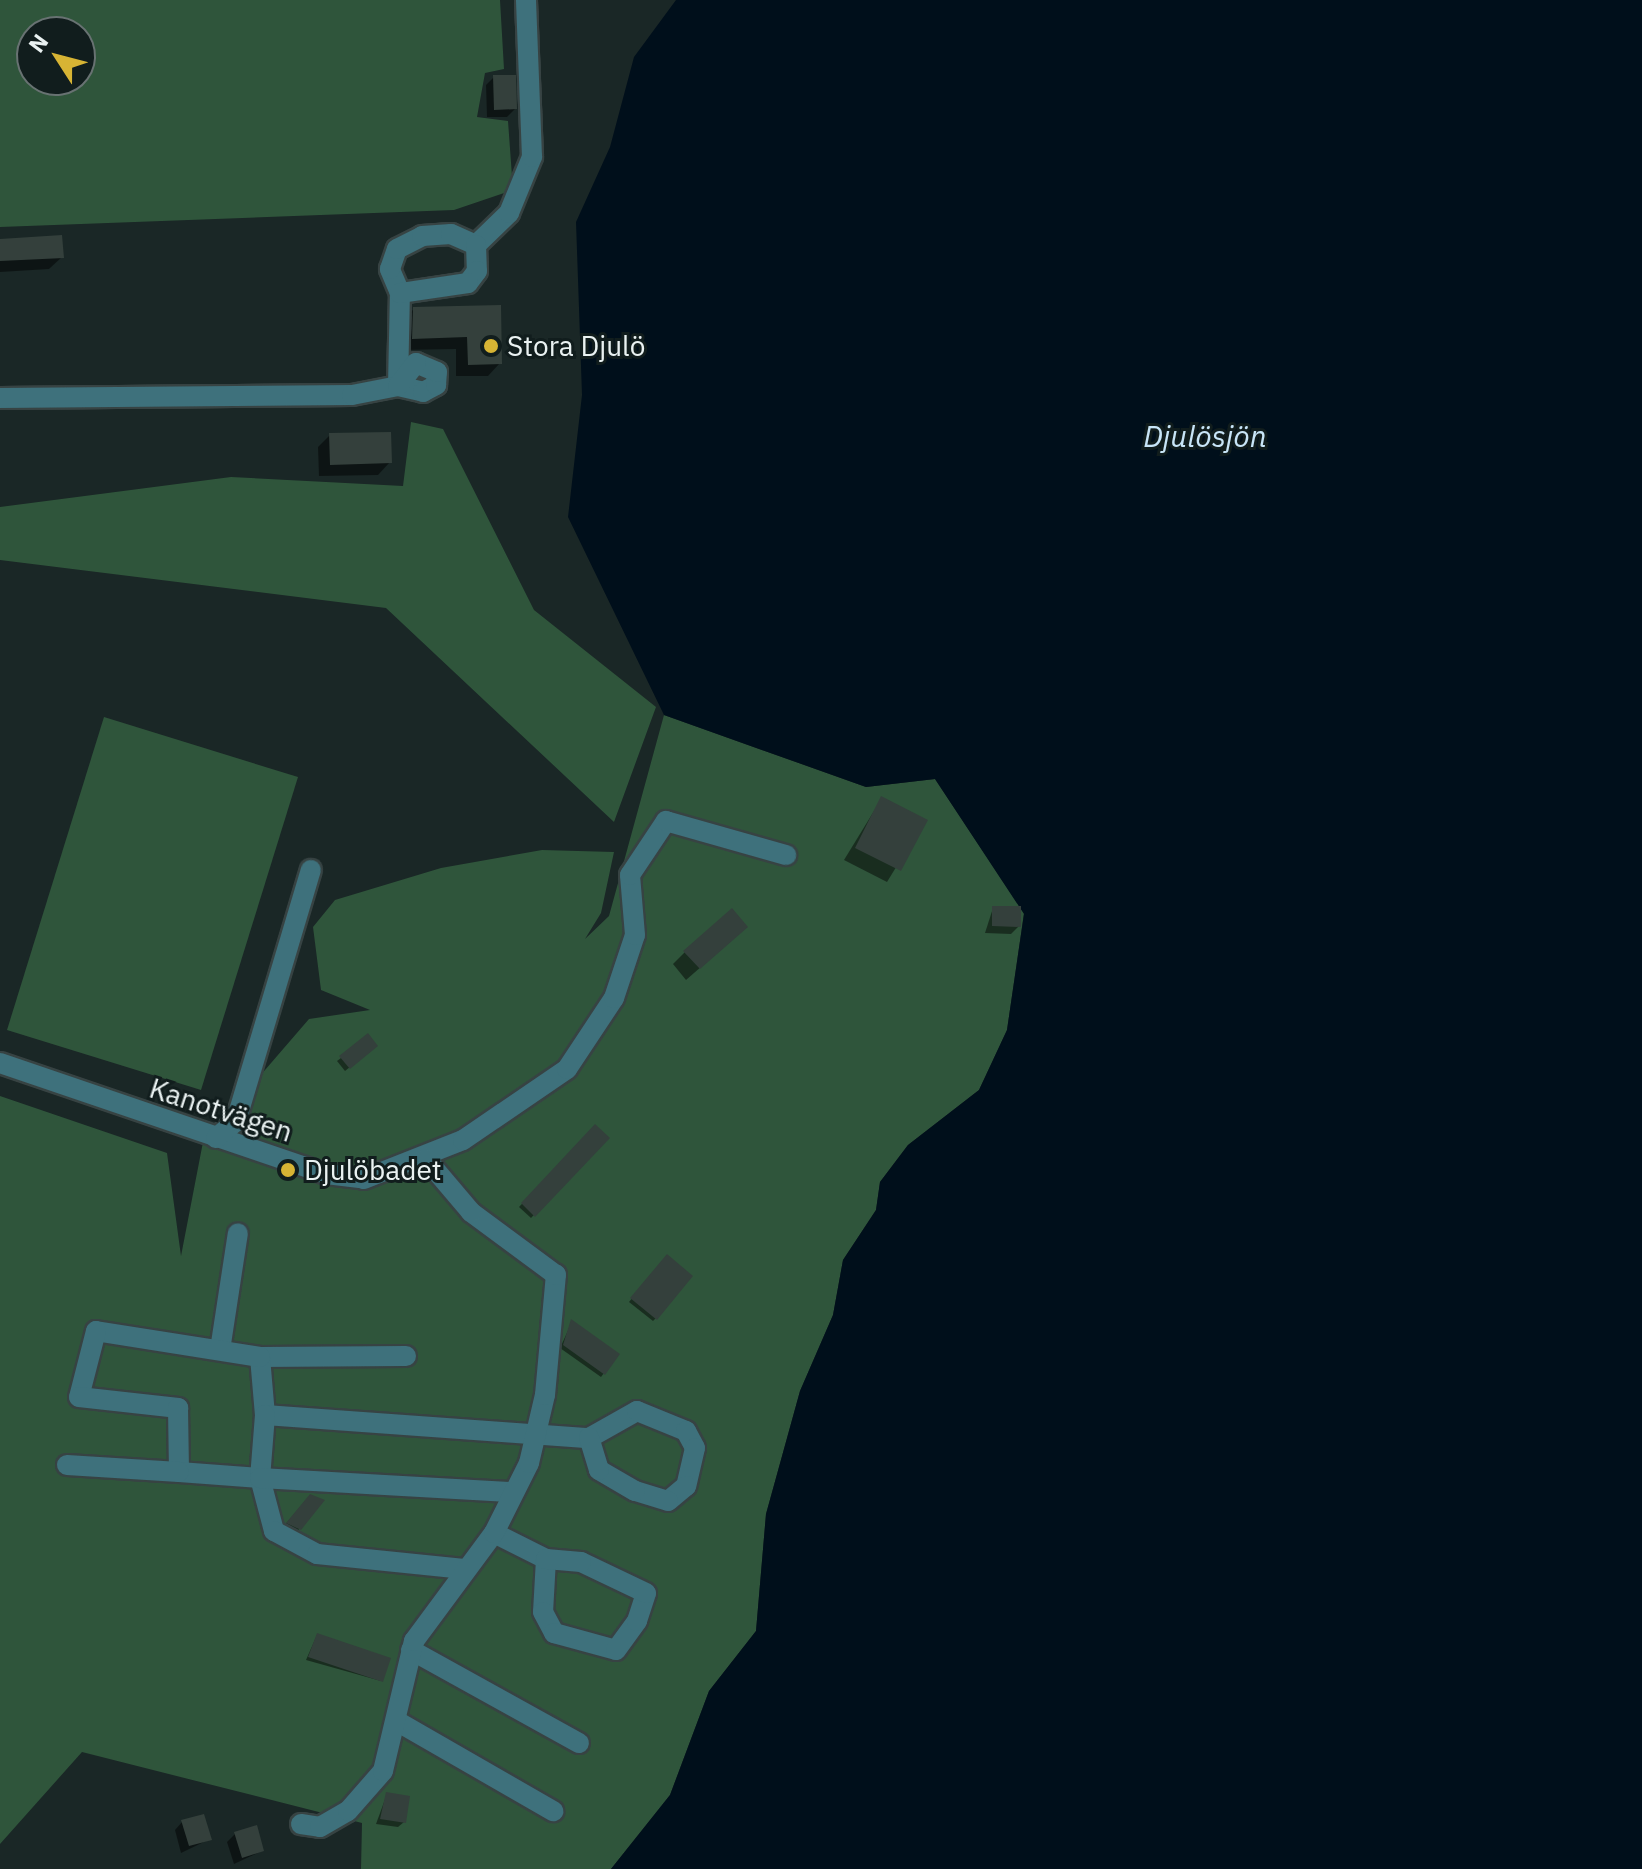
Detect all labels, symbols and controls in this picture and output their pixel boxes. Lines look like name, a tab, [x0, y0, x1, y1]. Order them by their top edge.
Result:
north arrow	[16, 16, 96, 96]
text: N	[21, 28, 54, 58]
place label: Stora Djulö	[507, 329, 645, 363]
marker: Stora Djulö	[482, 337, 500, 355]
water label: Djulösjön	[1143, 418, 1267, 454]
street label: Kanotvägen	[145, 1071, 297, 1149]
place label: Djulöbadet	[304, 1153, 442, 1187]
marker: Djulöbadet	[279, 1161, 297, 1179]

